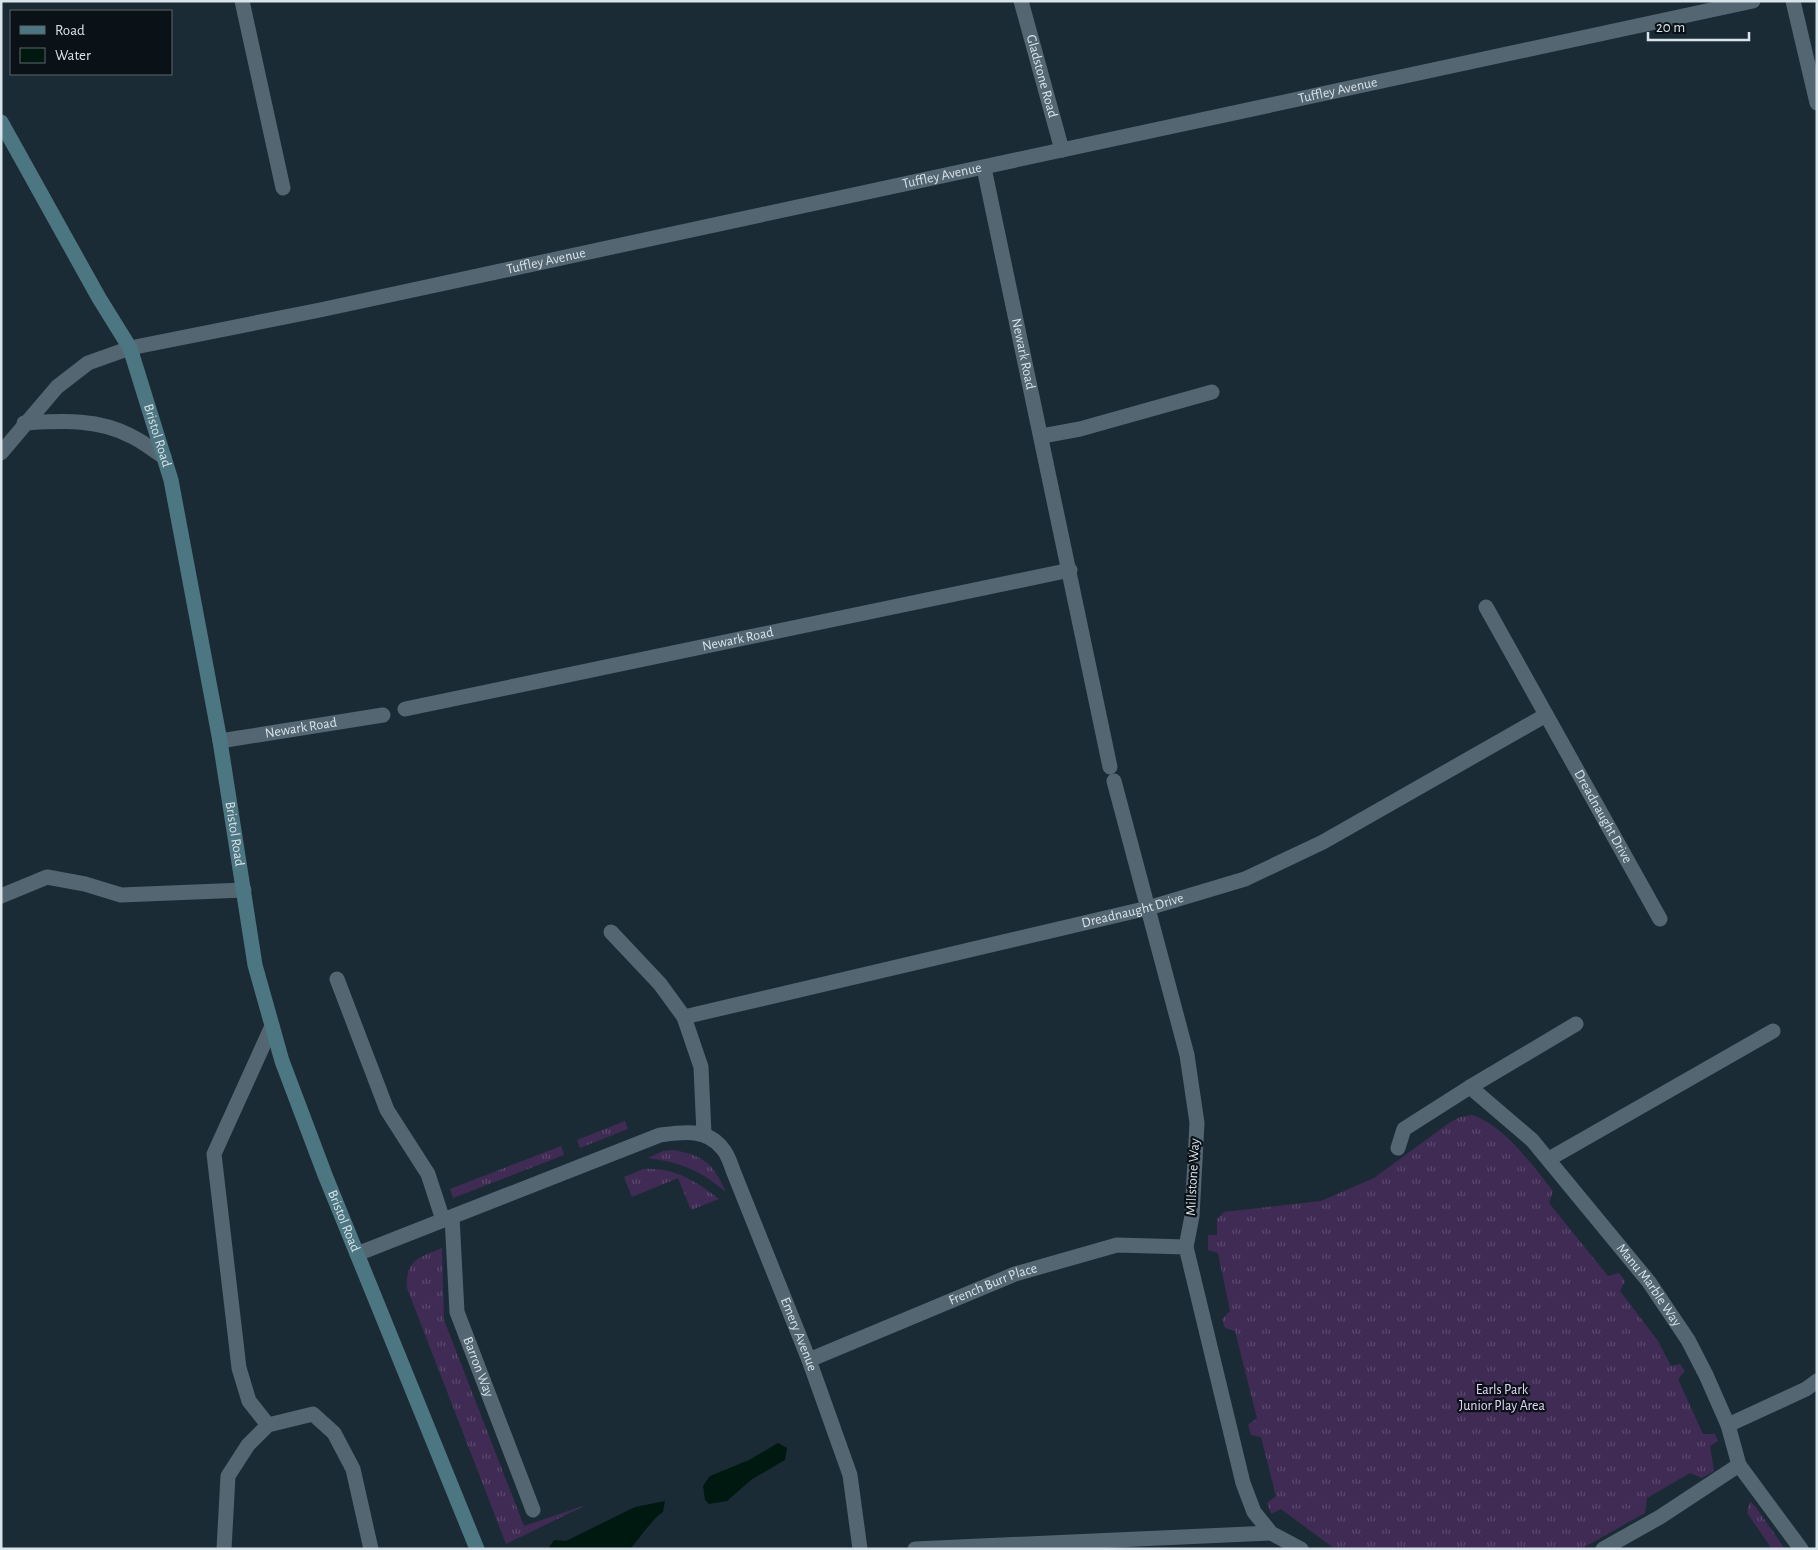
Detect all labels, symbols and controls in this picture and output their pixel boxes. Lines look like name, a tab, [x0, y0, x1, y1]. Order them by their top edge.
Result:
legend	[10, 10, 172, 75]
scale bar	[1648, 10, 1749, 42]
text: 20 m	[1656, 20, 1685, 35]
text: Road	[55, 23, 85, 38]
street label: Gladstone Road	[1024, 33, 1060, 119]
text: Water	[55, 48, 91, 63]
street label: Tuffley Avenue	[1297, 75, 1379, 106]
street label: Tuffley Avenue	[901, 161, 983, 191]
street label: Tuffley Avenue	[505, 246, 587, 277]
street label: Newark Road	[1009, 317, 1037, 391]
street label: Bristol Road	[141, 402, 174, 469]
street label: Newark Road	[701, 625, 775, 654]
street label: Newark Road	[264, 715, 338, 741]
street label: Dreadnaught Drive	[1571, 767, 1634, 866]
street label: Bristol Road	[223, 800, 246, 867]
street label: Dreadnaught Drive	[1080, 891, 1185, 930]
street label: Millstone Way	[1184, 1138, 1202, 1216]
street label: Bristol Road	[325, 1188, 362, 1254]
street label: Manu Marble Way	[1614, 1241, 1684, 1329]
street label: French Burr Place	[947, 1261, 1039, 1308]
street label: Emery Avenue	[778, 1295, 819, 1373]
street label: Barron Way	[460, 1335, 496, 1399]
park label: Earls Park Junior Play Area	[1459, 1383, 1546, 1413]

